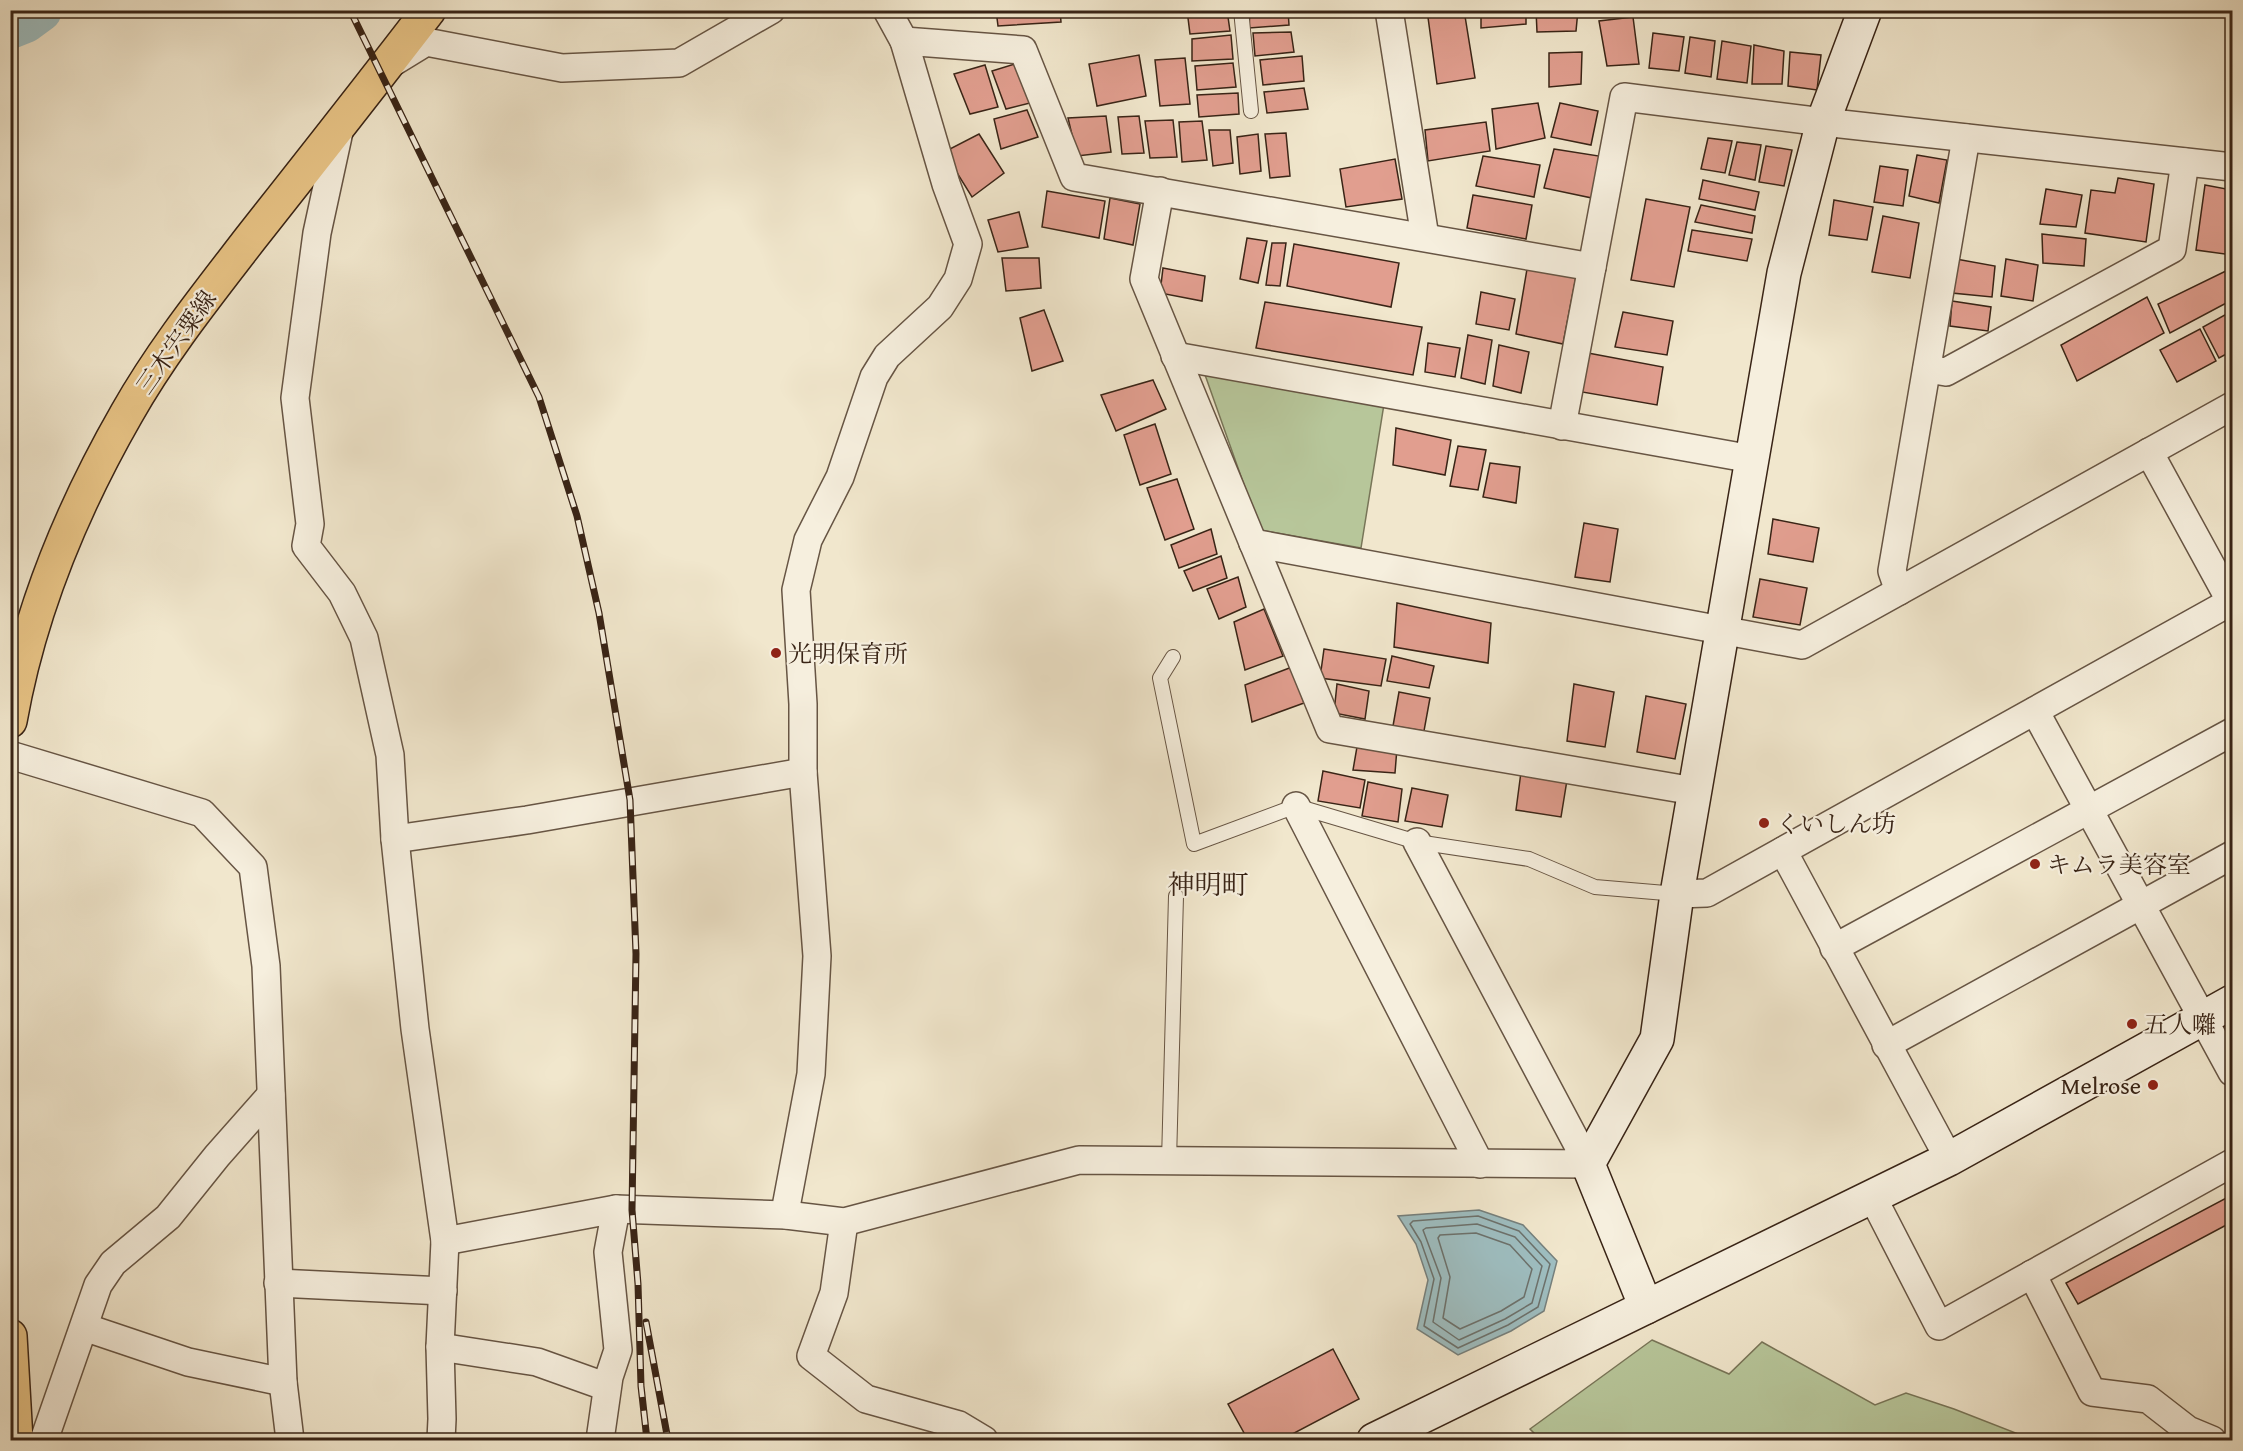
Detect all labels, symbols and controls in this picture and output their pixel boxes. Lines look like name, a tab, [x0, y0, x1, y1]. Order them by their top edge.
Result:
street label: 三木宍粟線	[127, 283, 225, 401]
place label: 光明保育所	[788, 636, 908, 671]
marker: 光明保育所	[769, 646, 783, 660]
place label: くいしん坊	[1776, 806, 1896, 841]
marker: くいしん坊	[1757, 816, 1771, 830]
place label: キムラ美容室	[2047, 847, 2191, 882]
marker: キムラ美容室	[2028, 857, 2042, 871]
district label: 神明町	[1168, 864, 1249, 904]
place label: 五人囃	[2144, 1007, 2216, 1042]
marker: 五人囃	[2125, 1017, 2139, 1031]
place label: Melrose	[2061, 1068, 2141, 1103]
marker: Melrose	[2146, 1078, 2160, 1092]

